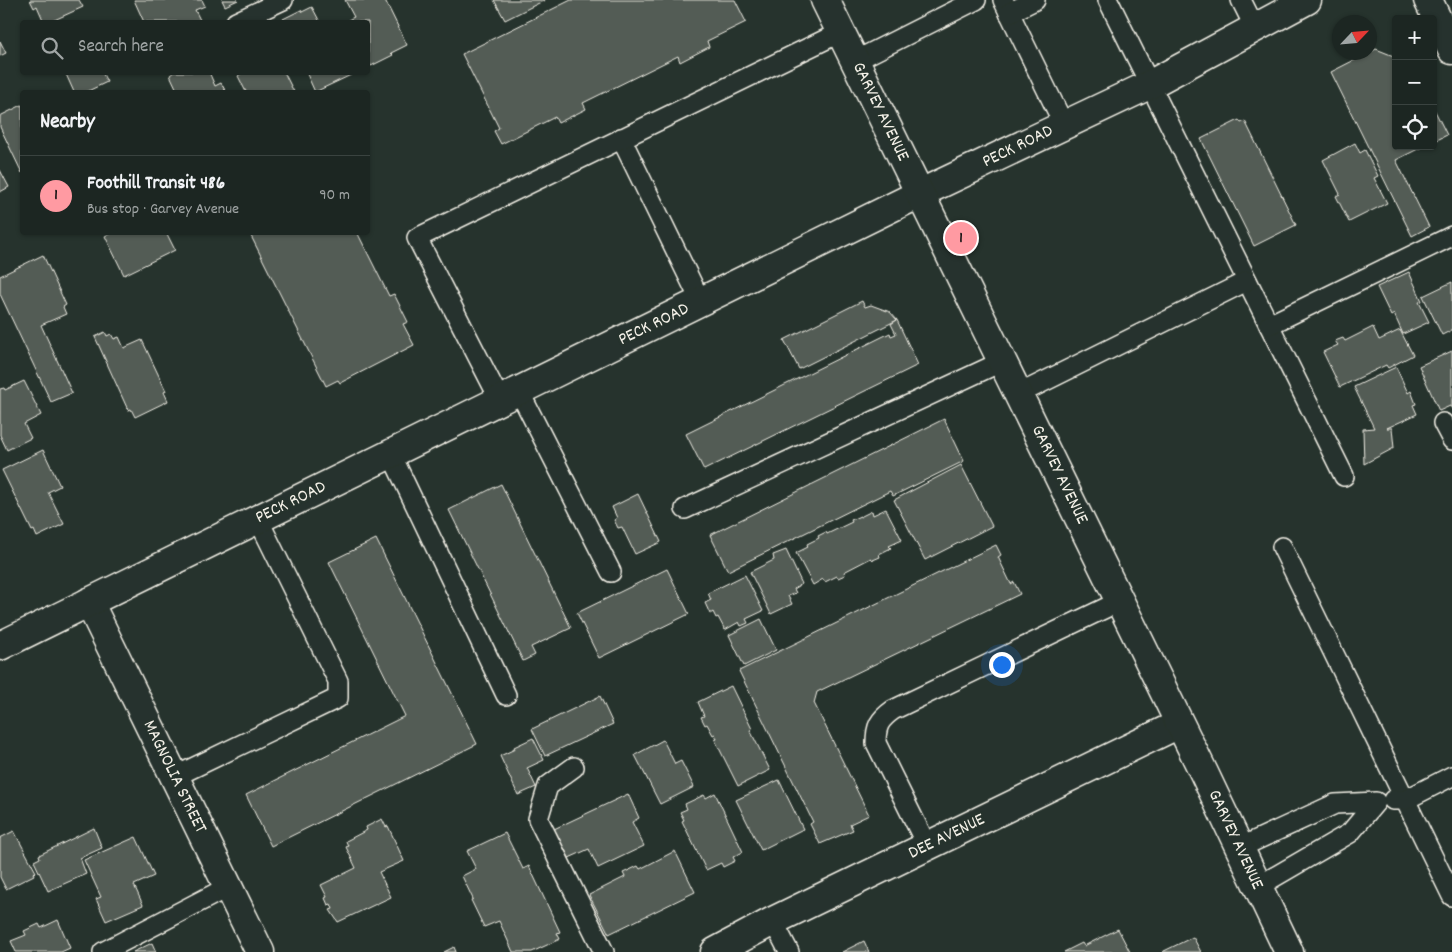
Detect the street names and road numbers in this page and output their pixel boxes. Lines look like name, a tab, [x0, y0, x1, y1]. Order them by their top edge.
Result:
street label: GARVEY AVENUE	[845, 58, 915, 166]
street label: PECK ROAD	[978, 119, 1058, 175]
street label: PECK ROAD	[614, 297, 694, 353]
street label: GARVEY AVENUE	[1024, 421, 1094, 529]
street label: PECK ROAD	[251, 475, 331, 531]
street label: MAGNOLIA STREET	[136, 716, 212, 838]
street label: GARVEY AVENUE	[1201, 786, 1269, 894]
street label: DEE AVENUE	[905, 808, 989, 866]

